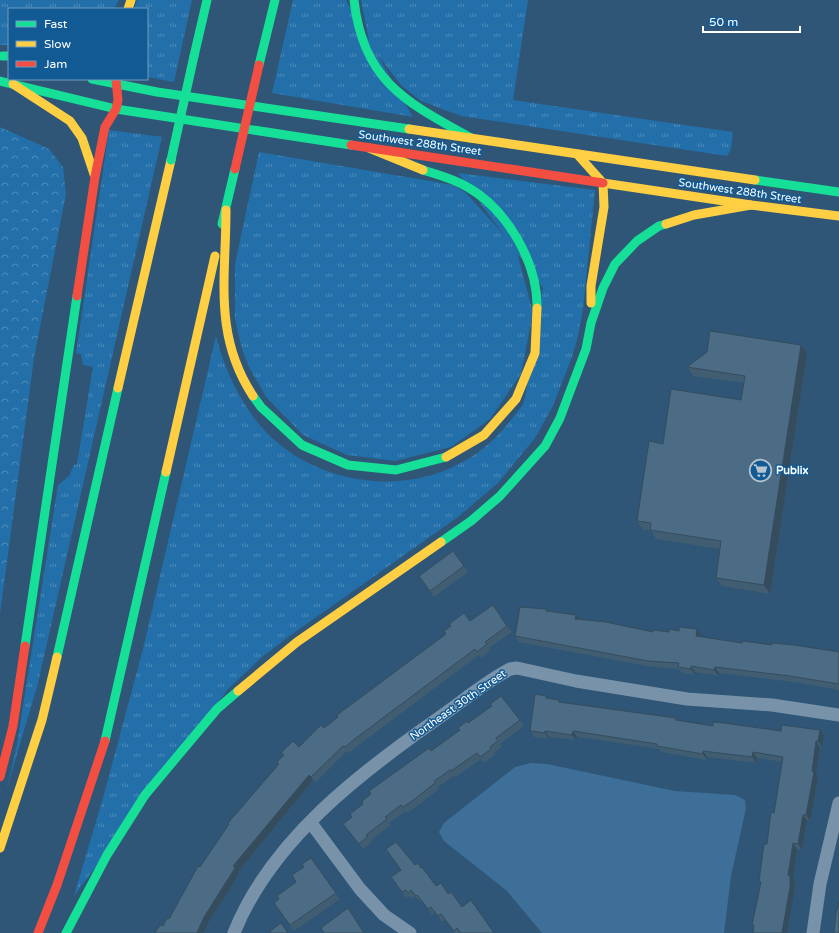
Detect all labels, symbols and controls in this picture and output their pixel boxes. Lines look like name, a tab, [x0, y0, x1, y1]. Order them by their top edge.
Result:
legend	[8, 8, 148, 80]
scale bar	[703, 8, 800, 34]
text: 50 m	[709, 15, 738, 29]
text: Fast	[44, 17, 68, 31]
text: Slow	[44, 37, 71, 51]
text: Jam	[44, 57, 67, 71]
street label: Southwest 288th Street	[358, 128, 482, 158]
street label: Southwest 288th Street	[678, 176, 802, 206]
supermarket icon: Publix	[748, 457, 774, 483]
place label: Publix	[776, 464, 808, 477]
street label: Northeast 30th Street	[407, 667, 509, 743]

